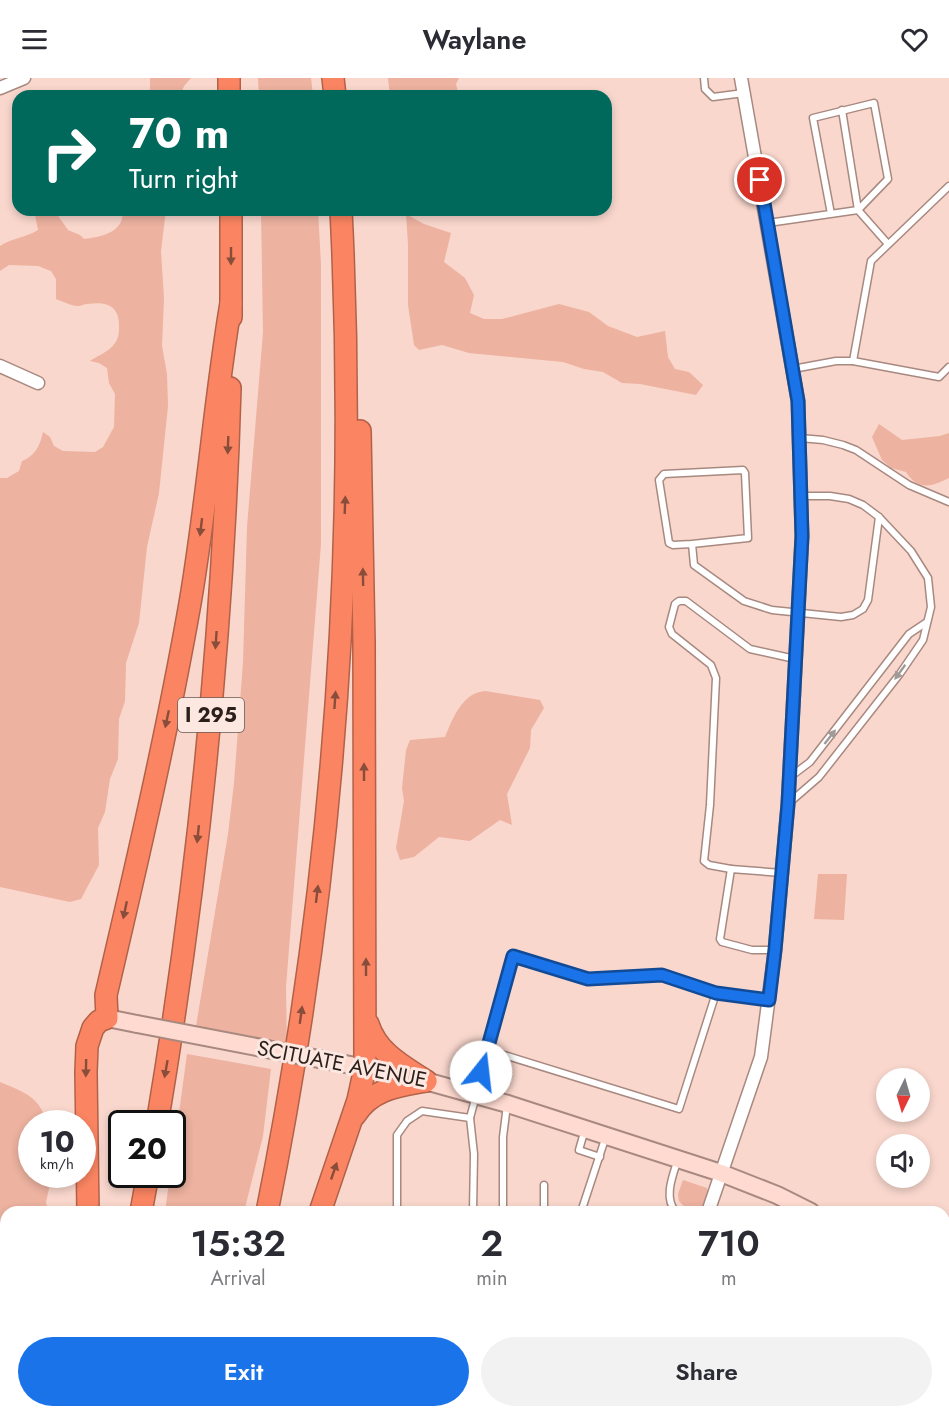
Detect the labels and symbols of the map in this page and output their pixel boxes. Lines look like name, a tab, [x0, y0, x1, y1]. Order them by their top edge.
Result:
pin	[734, 154, 785, 205]
one-way arrow	[226, 247, 236, 266]
one-way arrow	[223, 436, 232, 455]
one-way arrow	[340, 496, 350, 515]
one-way arrow	[196, 518, 206, 537]
one-way arrow	[358, 568, 367, 587]
one-way arrow	[212, 630, 221, 649]
one-way arrow	[895, 665, 907, 680]
one-way arrow	[331, 691, 340, 710]
road number: I 295	[178, 698, 244, 732]
one-way arrow	[162, 710, 171, 729]
one-way arrow	[823, 729, 835, 744]
one-way arrow	[359, 763, 369, 782]
one-way arrow	[193, 825, 203, 844]
one-way arrow	[312, 885, 322, 904]
one-way arrow	[120, 900, 129, 919]
one-way arrow	[361, 958, 370, 977]
one-way arrow	[297, 1006, 306, 1025]
street label: SCITUATE AVENUE	[255, 1033, 429, 1095]
position arrow	[449, 1040, 513, 1104]
one-way arrow	[81, 1058, 91, 1077]
one-way arrow	[161, 1060, 170, 1079]
north arrow	[876, 1068, 930, 1122]
speed limit sign: 20	[108, 1110, 186, 1188]
one-way arrow	[330, 1162, 340, 1180]

